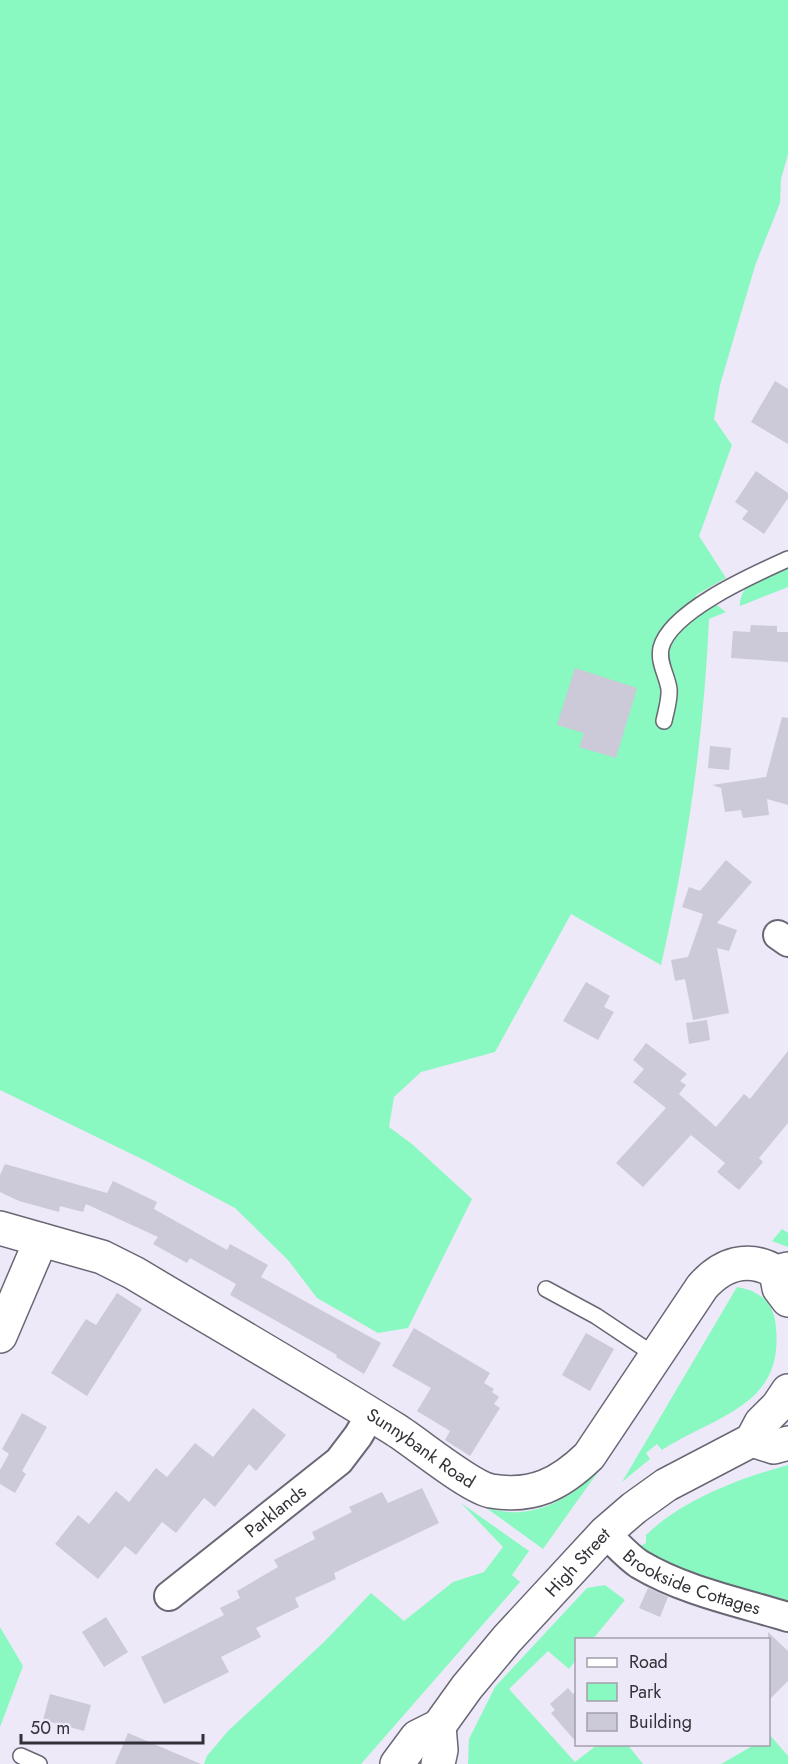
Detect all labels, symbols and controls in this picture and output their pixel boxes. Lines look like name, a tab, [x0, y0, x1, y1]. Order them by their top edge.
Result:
street label: Sunnybank Road	[362, 1402, 480, 1495]
street label: Parklands	[239, 1479, 312, 1544]
street label: High Street	[539, 1521, 616, 1603]
street label: Brookside Cottages	[617, 1543, 763, 1621]
legend	[575, 1638, 770, 1746]
text: Road	[629, 1649, 668, 1675]
text: Park	[629, 1679, 661, 1705]
scale bar	[21, 1707, 202, 1745]
text: Building	[629, 1709, 692, 1735]
text: 50 m	[30, 1715, 70, 1741]

